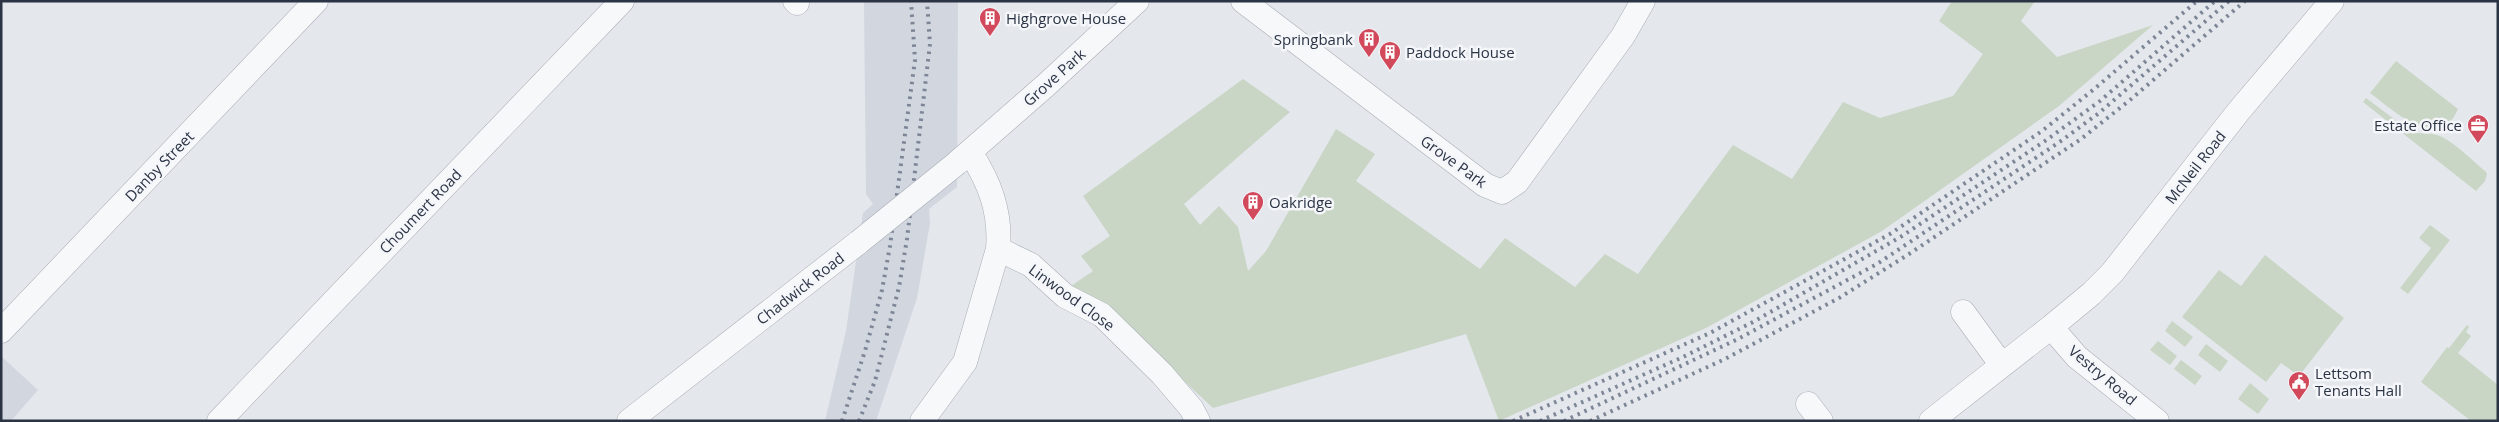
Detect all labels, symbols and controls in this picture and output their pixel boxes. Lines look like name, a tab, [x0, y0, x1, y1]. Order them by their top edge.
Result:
building icon: Highgrove House	[978, 6, 1002, 37]
place label: Highgrove House	[1006, 8, 1126, 28]
building icon: Springbank	[1357, 27, 1381, 58]
place label: Springbank	[1274, 29, 1353, 49]
building icon: Paddock House	[1378, 40, 1402, 71]
place label: Paddock House	[1406, 42, 1515, 62]
street label: Grove Park	[1019, 44, 1089, 110]
office icon: Estate Office	[2466, 113, 2490, 144]
place label: Estate Office	[2374, 115, 2462, 135]
street label: Danby Street	[120, 126, 198, 206]
street label: McNeil Road	[2160, 126, 2230, 208]
street label: Grove Park	[1417, 130, 1491, 192]
street label: Choumert Road	[374, 164, 466, 258]
building icon: Oakridge	[1241, 190, 1265, 221]
place label: Oakridge	[1269, 192, 1333, 212]
street label: Chadwick Road	[752, 247, 848, 329]
street label: Linwood Close	[1025, 259, 1119, 335]
street label: Vestry Road	[2065, 341, 2141, 409]
place label: Lettsom Tenants Hall	[2315, 363, 2402, 400]
public building icon: Lettsom Tenants Hall	[2287, 370, 2311, 401]

